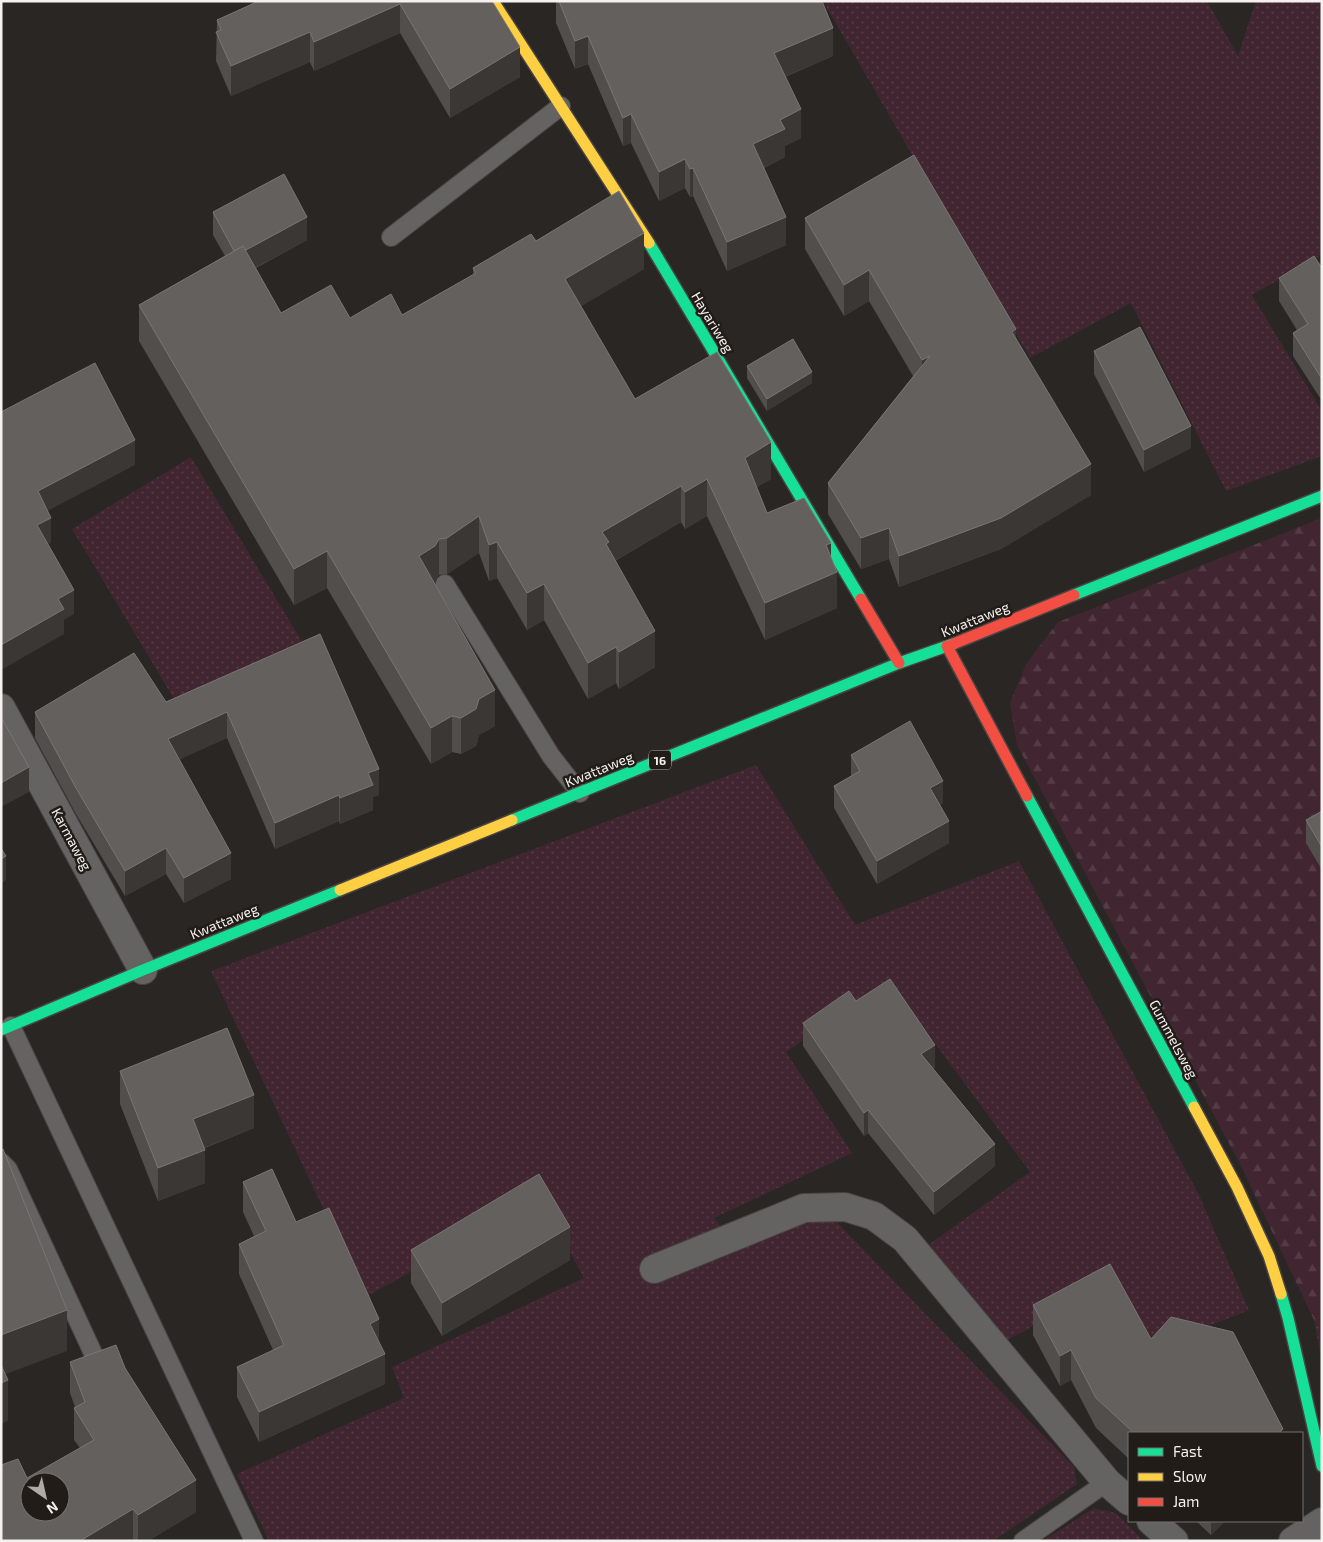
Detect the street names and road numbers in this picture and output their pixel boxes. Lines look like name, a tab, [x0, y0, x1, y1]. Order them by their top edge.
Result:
street label: Hayariweg	[688, 288, 738, 356]
street label: Kwattaweg	[938, 598, 1012, 640]
street label: Kwattaweg	[562, 748, 636, 790]
road number: 16	[649, 750, 671, 770]
street label: Karmaweg	[48, 805, 96, 873]
street label: Kwattaweg	[187, 900, 261, 942]
street label: Gummelsweg	[1146, 997, 1202, 1082]

